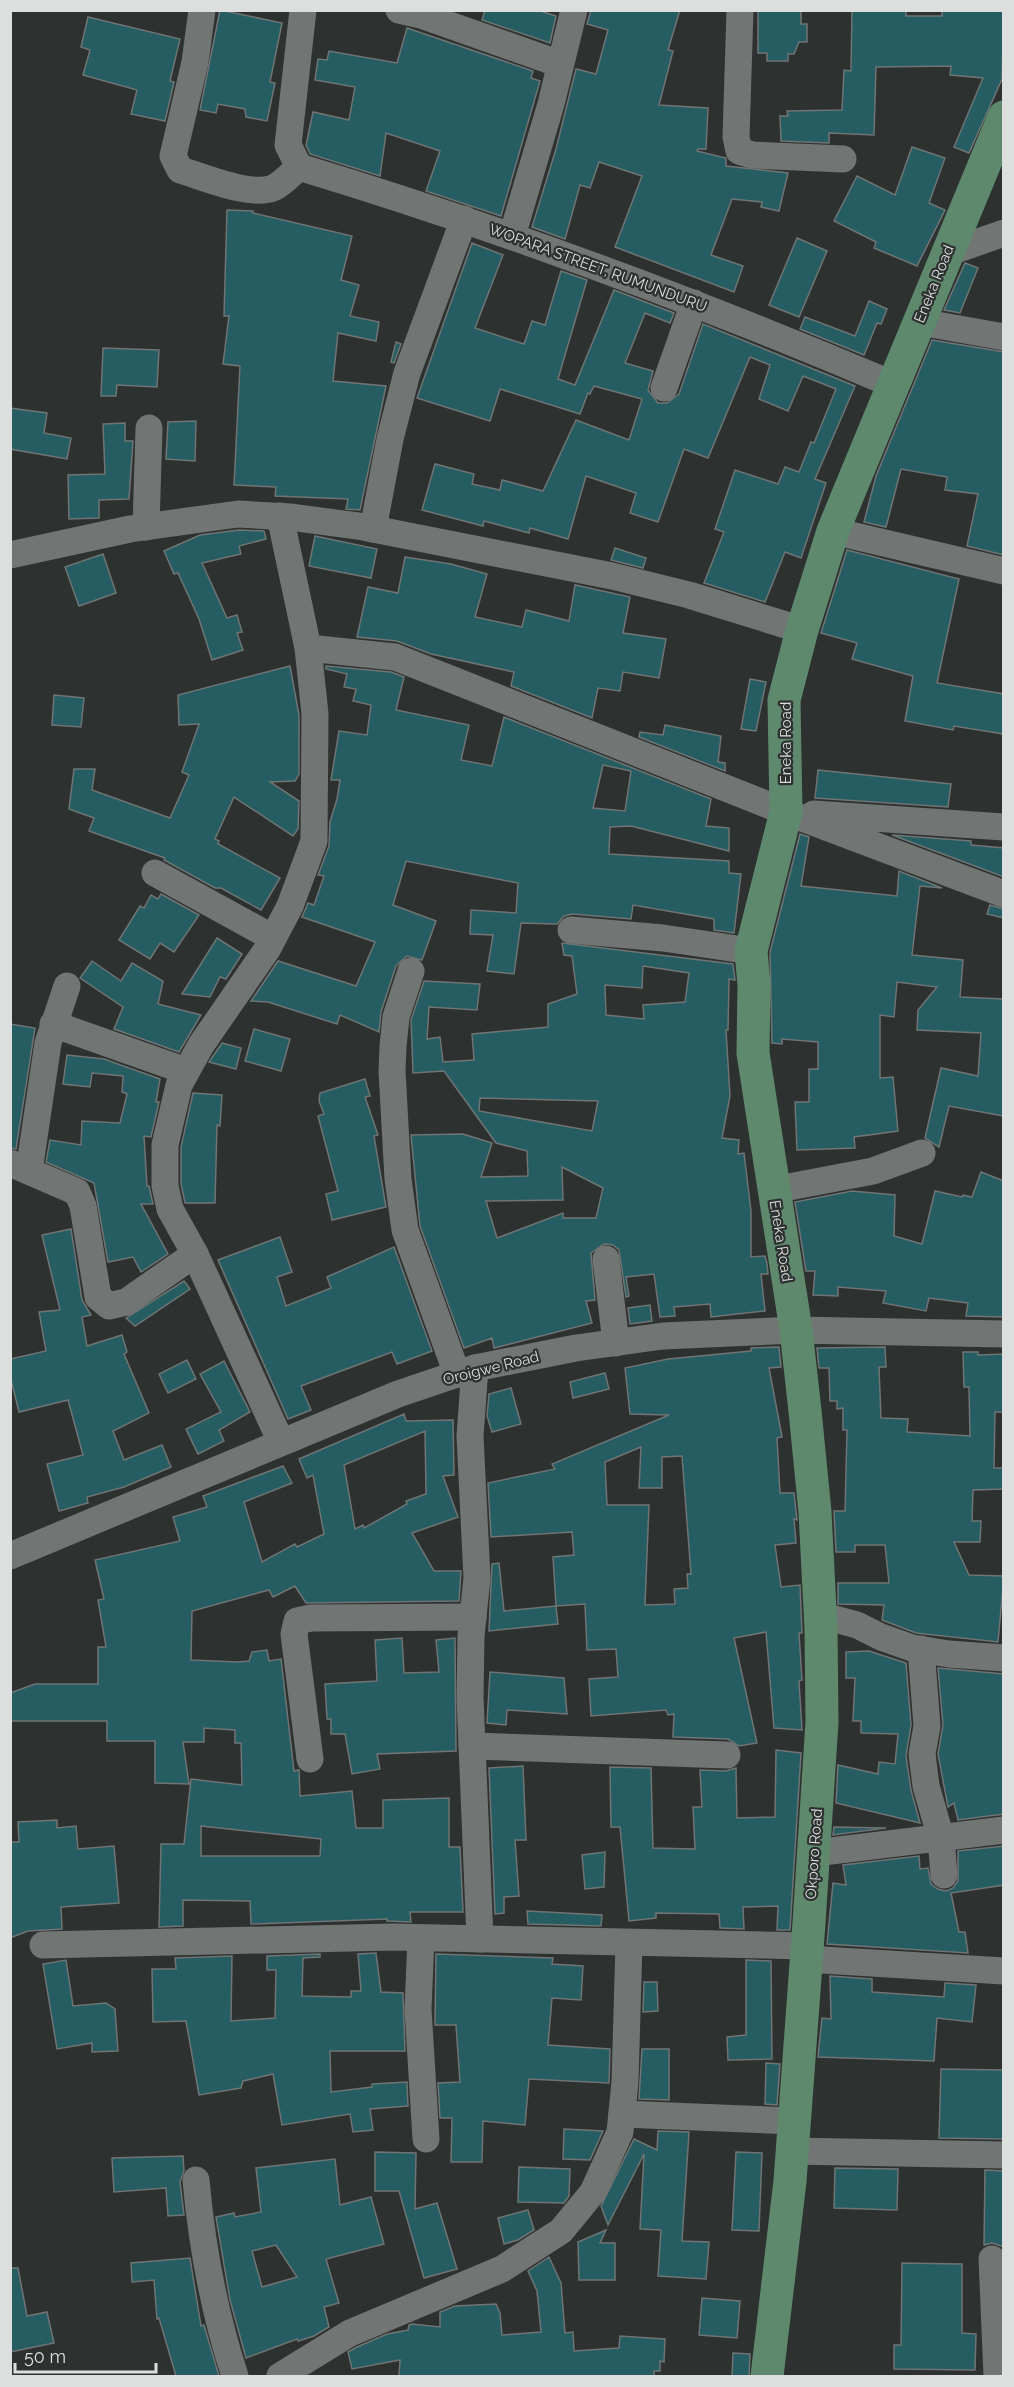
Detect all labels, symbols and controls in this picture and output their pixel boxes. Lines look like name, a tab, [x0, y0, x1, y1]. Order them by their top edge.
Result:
street label: WOPARA STREET, RUMUNDURU	[487, 220, 709, 316]
street label: Eneka Road	[910, 242, 958, 326]
street label: Eneka Road	[777, 702, 795, 784]
street label: Eneka Road	[766, 1199, 796, 1283]
street label: Oroigwe Road	[441, 1347, 541, 1389]
street label: Okporo Road	[802, 1808, 826, 1900]
scale bar	[15, 2336, 156, 2374]
text: 50 m	[24, 2346, 66, 2367]

